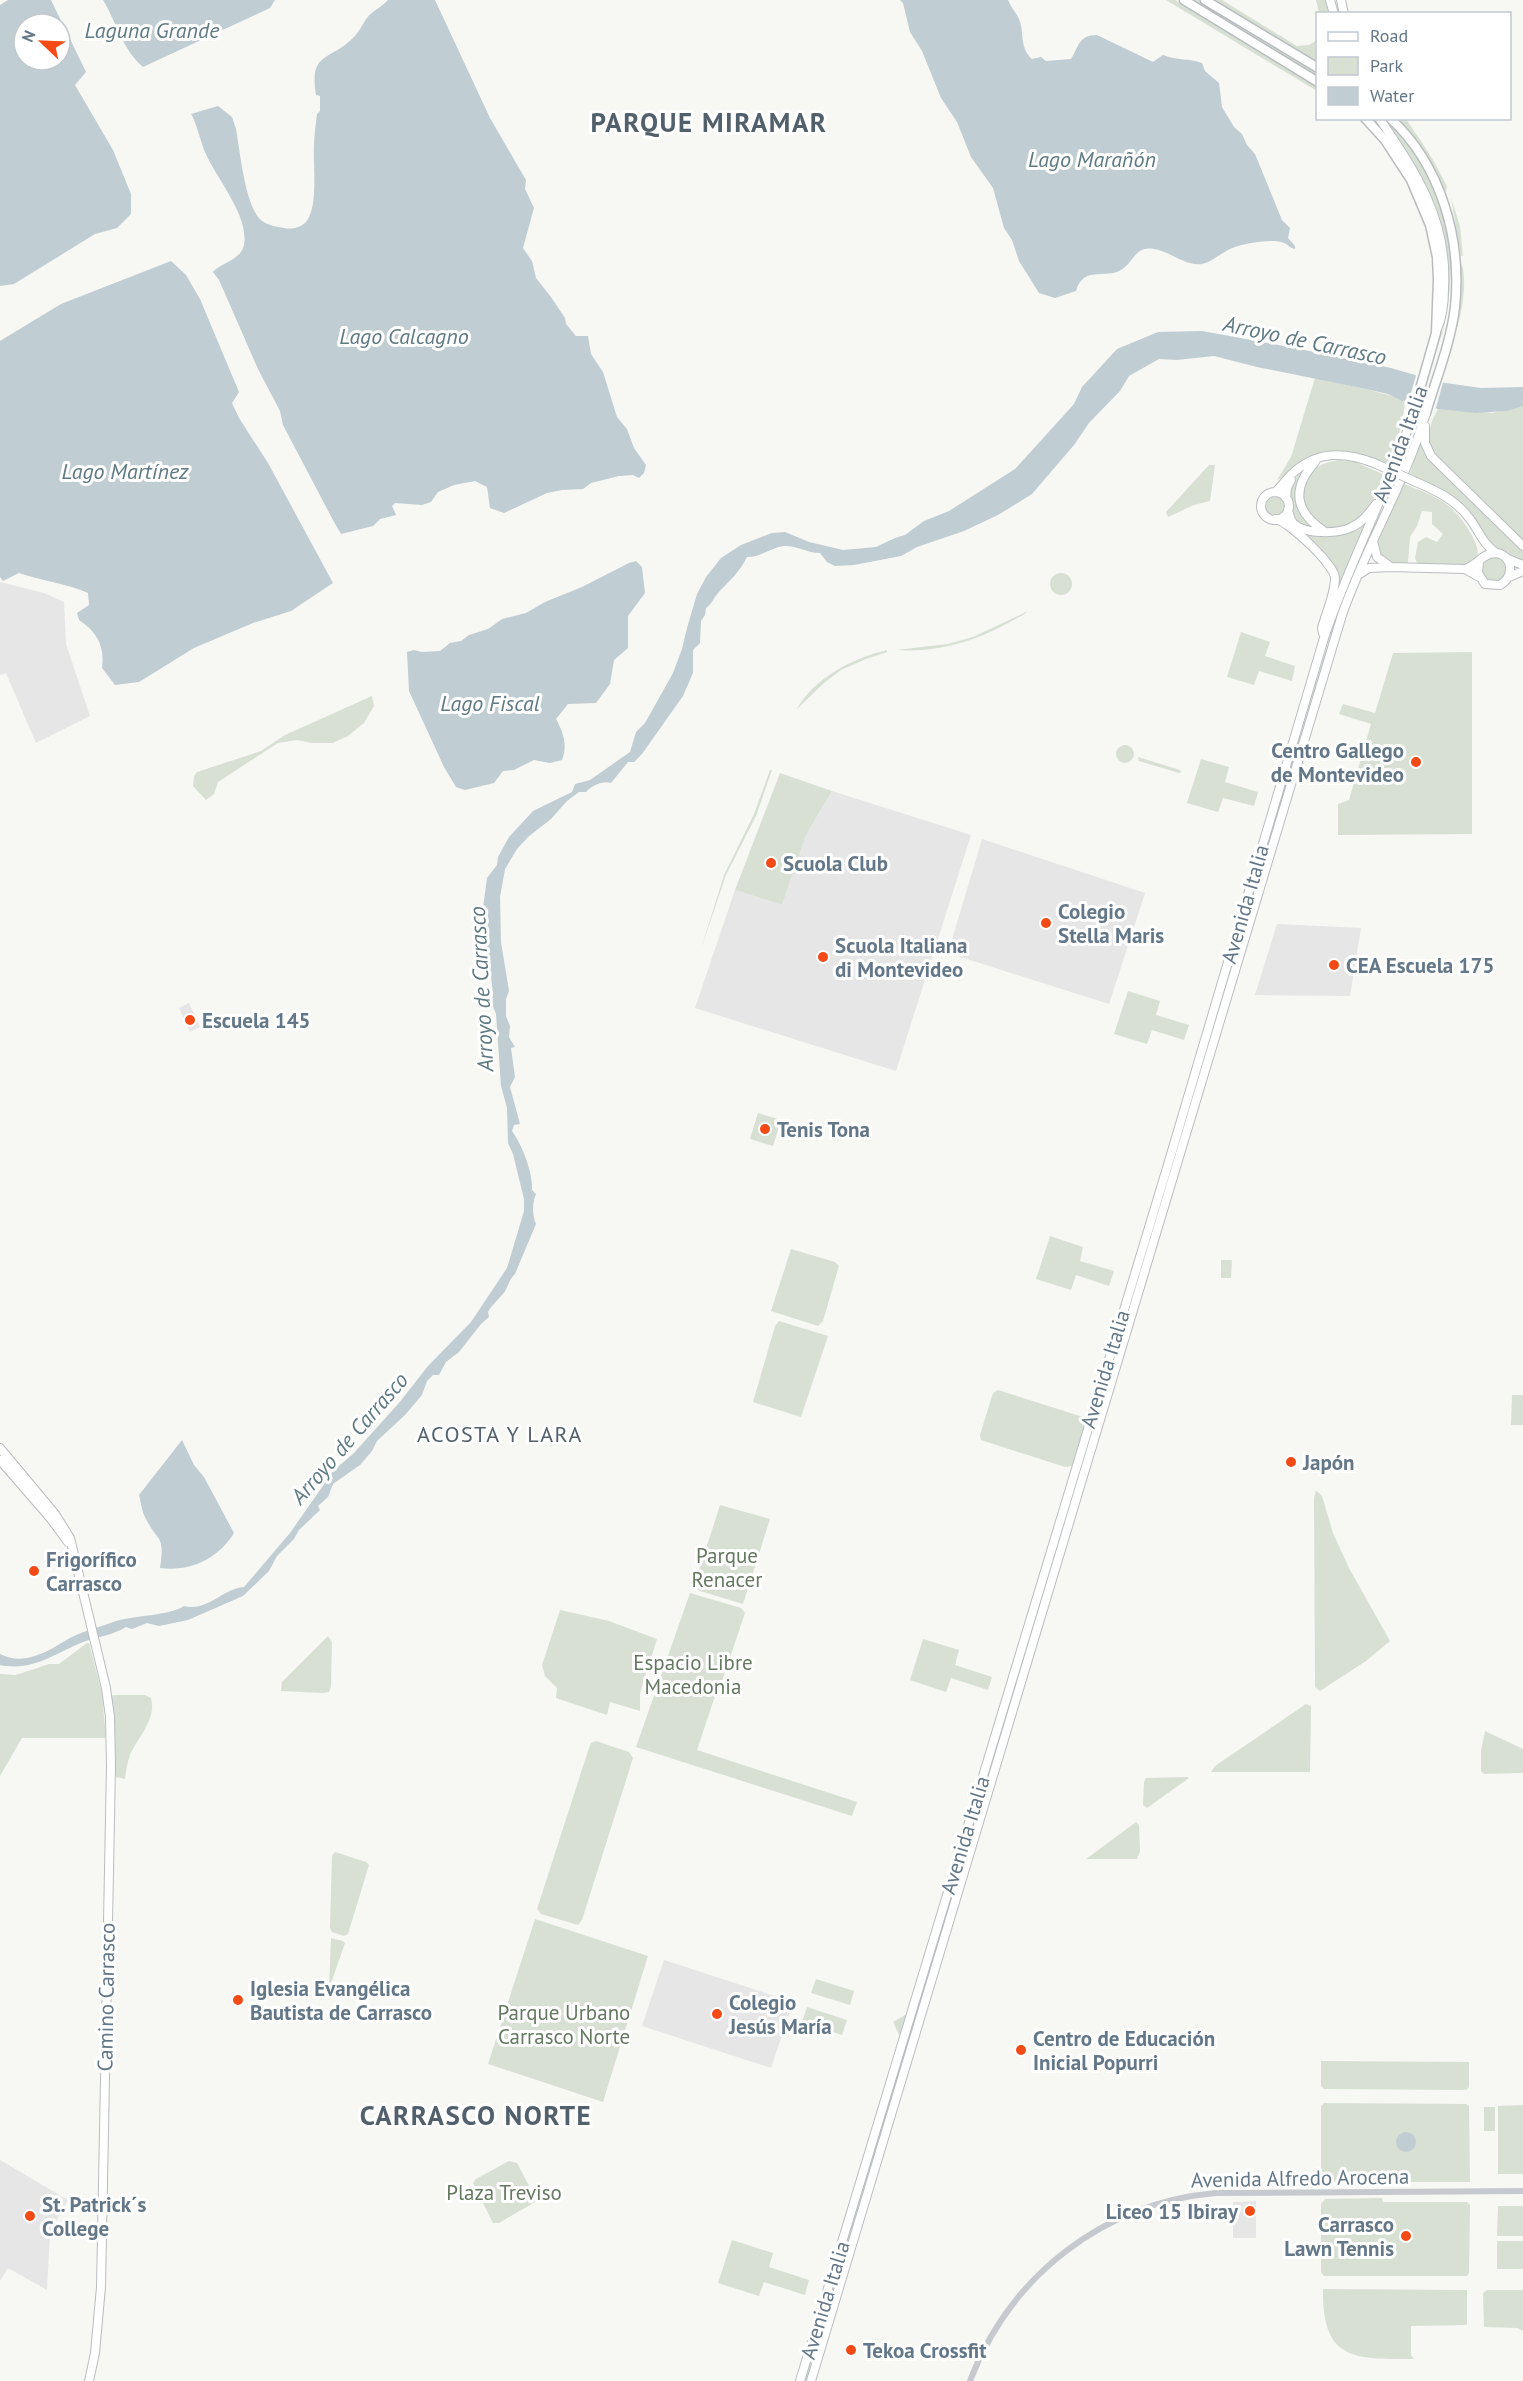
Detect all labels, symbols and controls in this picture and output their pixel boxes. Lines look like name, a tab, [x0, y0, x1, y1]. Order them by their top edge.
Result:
north arrow	[12, 12, 72, 72]
legend	[1316, 12, 1511, 120]
water label: Laguna Grande	[85, 16, 220, 44]
text: Road	[1370, 24, 1408, 47]
text: N	[17, 27, 39, 45]
text: Park	[1370, 54, 1403, 77]
text: Water	[1370, 84, 1414, 107]
district label: PARQUE MIRAMAR	[590, 105, 828, 139]
water label: Lago Marañón	[1028, 145, 1156, 173]
water label: Arroyo de Carrasco	[1220, 309, 1389, 371]
water label: Lago Calcagno	[339, 322, 469, 350]
street label: Avenida Italia	[1366, 382, 1434, 506]
water label: Lago Martínez	[62, 457, 189, 485]
water label: Lago Fiscal	[440, 689, 540, 717]
place label: Centro Gallego de Montevideo	[1271, 737, 1404, 788]
marker: Centro Gallego de Montevideo	[1409, 755, 1423, 769]
street label: Avenida Italia	[1215, 841, 1275, 967]
place label: Scuola Club	[783, 850, 888, 877]
marker: Scuola Club	[764, 856, 778, 870]
place label: Colegio Stella Maris	[1058, 898, 1164, 949]
water label: Arroyo de Carrasco	[463, 905, 499, 1073]
marker: Colegio Stella Maris	[1039, 916, 1053, 930]
place label: Scuola Italiana di Montevideo	[835, 932, 968, 983]
marker: Scuola Italiana di Montevideo	[816, 950, 830, 964]
place label: CEA Escuela 175	[1346, 952, 1494, 979]
marker: CEA Escuela 175	[1327, 958, 1341, 972]
place label: Escuela 145	[202, 1007, 311, 1034]
marker: Escuela 145	[183, 1013, 197, 1027]
place label: Tenis Tona	[777, 1116, 870, 1143]
marker: Tenis Tona	[758, 1122, 772, 1136]
street label: Avenida Italia	[1074, 1307, 1136, 1431]
water label: Arroyo de Carrasco	[283, 1366, 414, 1510]
district label: ACOSTA Y LARA	[417, 1420, 583, 1448]
place label: Japón	[1302, 1449, 1355, 1476]
marker: Japón	[1284, 1455, 1298, 1469]
park label: Parque Renacer	[692, 1542, 762, 1593]
place label: Frigorífico Carrasco	[46, 1546, 137, 1597]
marker: Frigorífico Carrasco	[27, 1564, 41, 1578]
park label: Espacio Libre Macedonia	[633, 1649, 753, 1700]
street label: Avenida Italia	[934, 1773, 996, 1897]
street label: Camino Carrasco	[91, 1922, 121, 2072]
place label: Iglesia Evangélica Bautista de Carrasco	[250, 1975, 432, 2026]
place label: Colegio Jesús María	[728, 1989, 832, 2040]
marker: Iglesia Evangélica Bautista de Carrasco	[231, 1993, 245, 2007]
park label: Parque Urbano Carrasco Norte	[498, 1999, 630, 2050]
marker: Colegio Jesús María	[710, 2007, 724, 2021]
place label: Centro de Educación Inicial Popurri	[1033, 2025, 1215, 2076]
marker: Centro de Educación Inicial Popurri	[1014, 2043, 1028, 2057]
district label: CARRASCO NORTE	[360, 2098, 592, 2132]
street label: Avenida Alfredo Arocena	[1191, 2163, 1409, 2193]
park label: Plaza Treviso	[446, 2179, 562, 2206]
place label: St. Patrick´s College	[42, 2191, 146, 2242]
place label: Liceo 15 Ibiray	[1106, 2198, 1239, 2225]
marker: Liceo 15 Ibiray	[1243, 2204, 1257, 2218]
marker: St. Patrick´s College	[23, 2209, 37, 2223]
place label: Carrasco Lawn Tennis	[1284, 2211, 1394, 2262]
marker: Carrasco Lawn Tennis	[1399, 2229, 1413, 2243]
street label: Avenida Italia	[794, 2238, 856, 2362]
place label: Tekoa Crossfit	[863, 2337, 987, 2364]
marker: Tekoa Crossfit	[844, 2343, 858, 2357]

